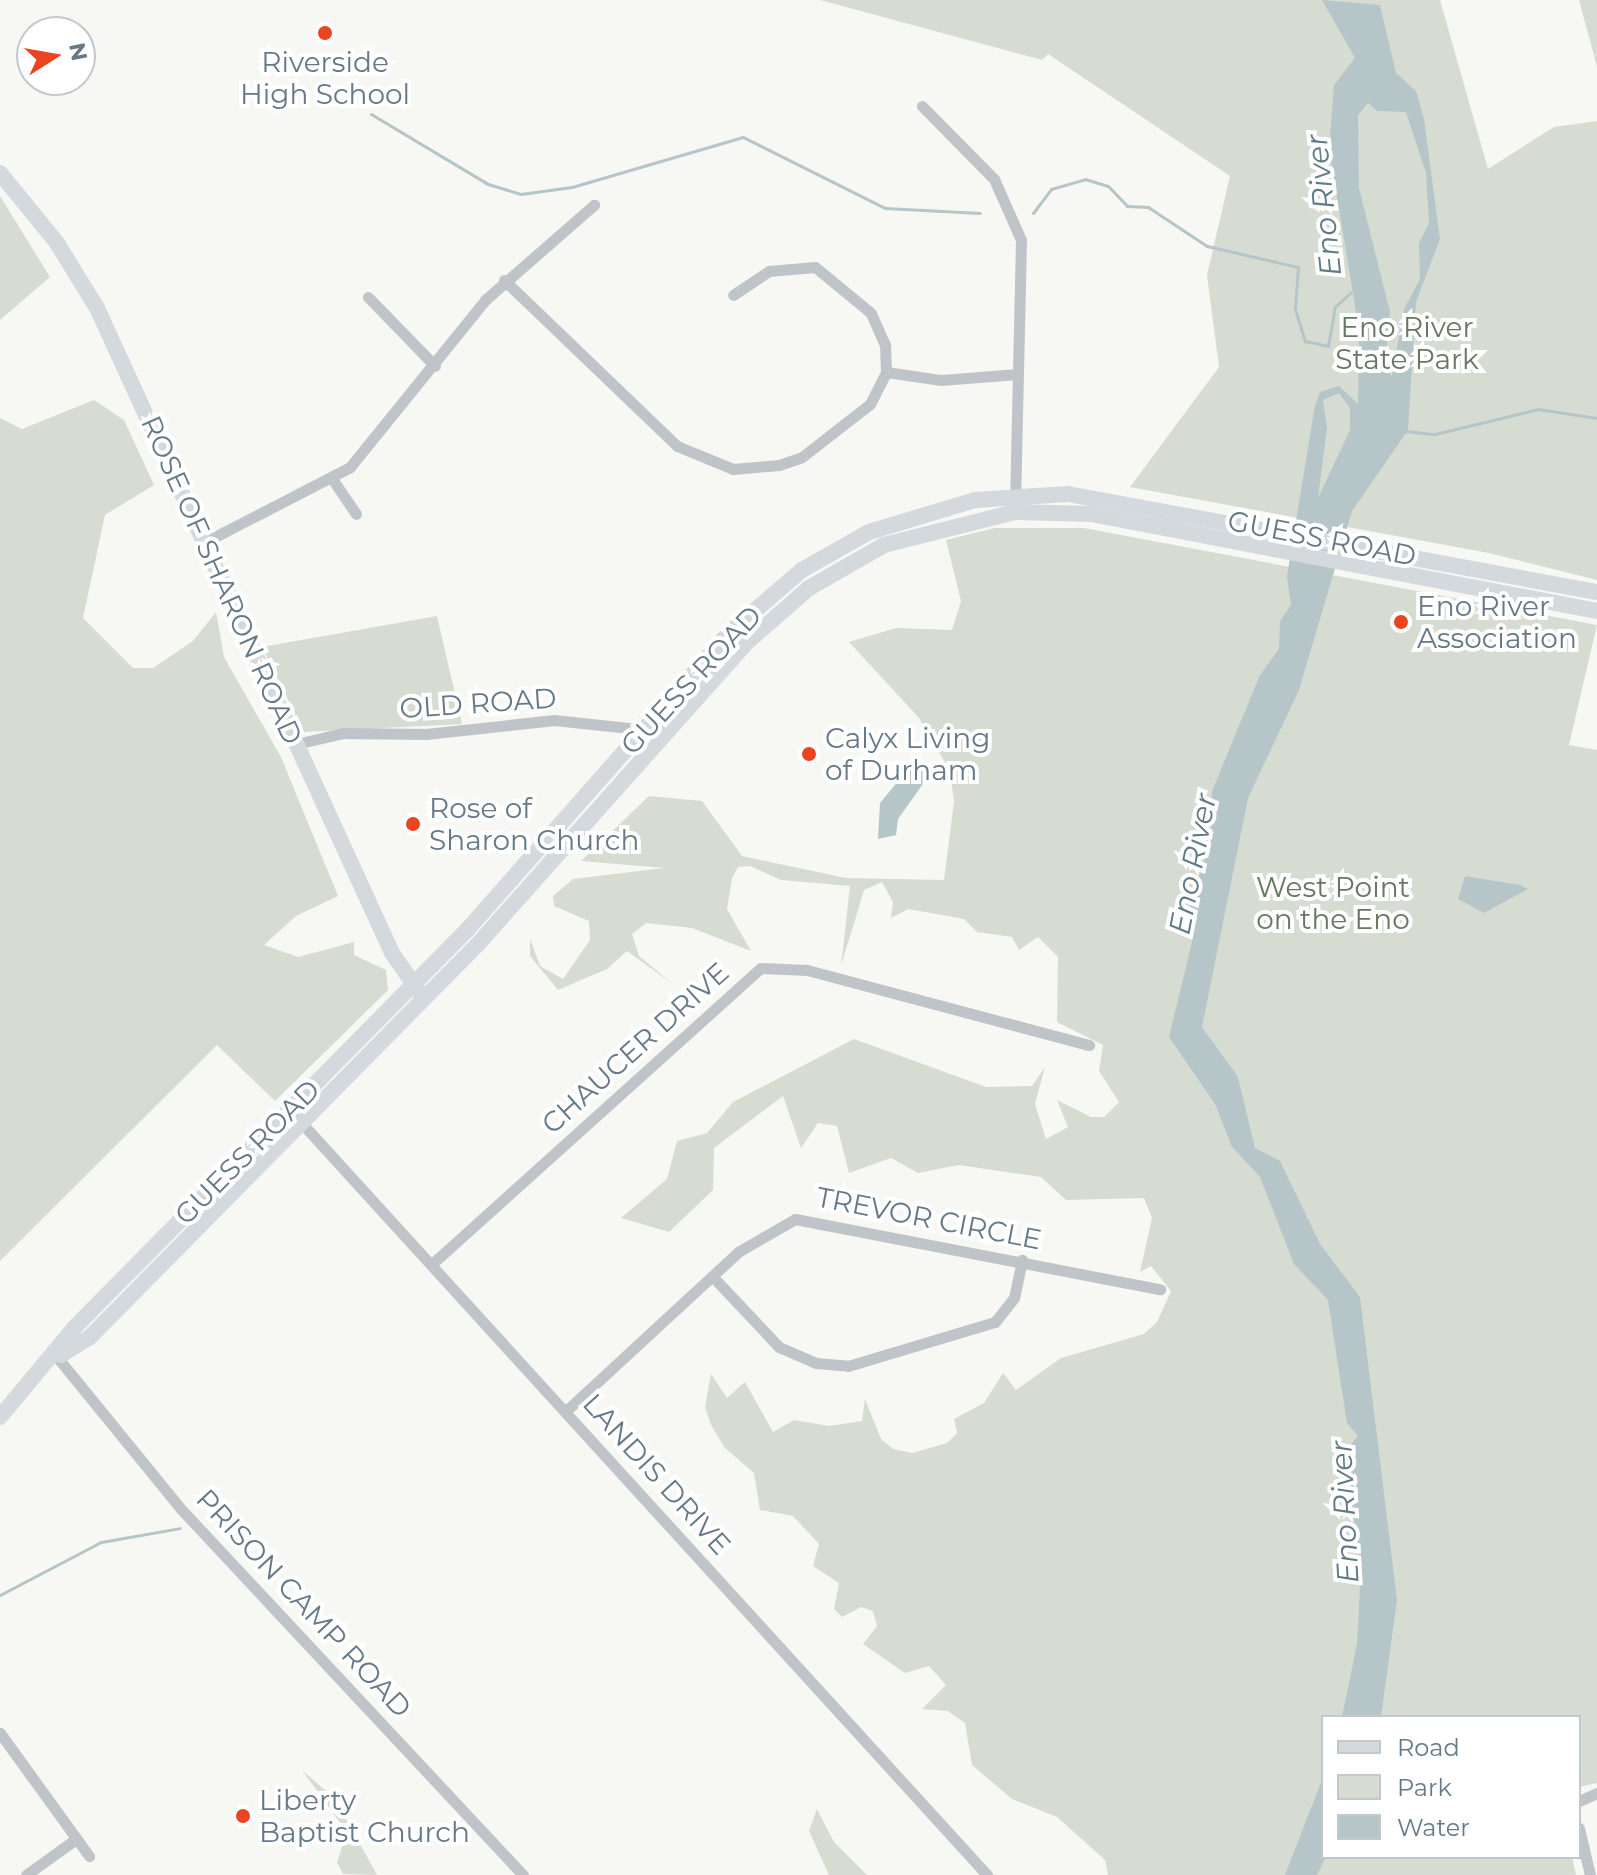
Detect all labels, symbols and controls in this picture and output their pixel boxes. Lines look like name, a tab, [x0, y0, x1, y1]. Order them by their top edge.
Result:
north arrow	[16, 16, 96, 96]
marker: Riverside High School	[316, 24, 334, 42]
text: N	[63, 40, 93, 63]
place label: Riverside High School	[240, 45, 410, 111]
water label: Eno River	[1299, 132, 1349, 278]
park label: Eno River State Park	[1335, 310, 1479, 376]
street label: ROSE OF SHARON ROAD	[134, 410, 310, 750]
street label: GUESS ROAD	[1225, 503, 1419, 573]
place label: Eno River Association	[1417, 589, 1577, 655]
street label: GUESS ROAD	[614, 599, 768, 761]
marker: Eno River Association	[1392, 613, 1410, 631]
street label: OLD ROAD	[398, 681, 558, 725]
place label: Calyx Living of Durham	[825, 721, 990, 787]
marker: Calyx Living of Durham	[800, 745, 818, 763]
place label: Rose of Sharon Church	[429, 791, 639, 857]
water label: Eno River	[1162, 791, 1224, 937]
marker: Rose of Sharon Church	[404, 815, 422, 833]
park label: West Point on the Eno	[1256, 870, 1410, 936]
street label: CHAUCER DRIVE	[535, 955, 735, 1141]
street label: GUESS ROAD	[168, 1073, 326, 1231]
street label: TREVOR CIRCLE	[814, 1180, 1044, 1256]
street label: LANDIS DRIVE	[576, 1387, 738, 1561]
water label: Eno River	[1323, 1440, 1367, 1584]
street label: PRISON CAMP ROAD	[190, 1482, 418, 1724]
legend	[1321, 1715, 1581, 1859]
text: Road	[1397, 1733, 1460, 1762]
text: Park	[1397, 1773, 1452, 1802]
place label: Liberty Baptist Church	[259, 1783, 470, 1849]
marker: Liberty Baptist Church	[234, 1807, 252, 1825]
text: Water	[1397, 1813, 1470, 1842]

